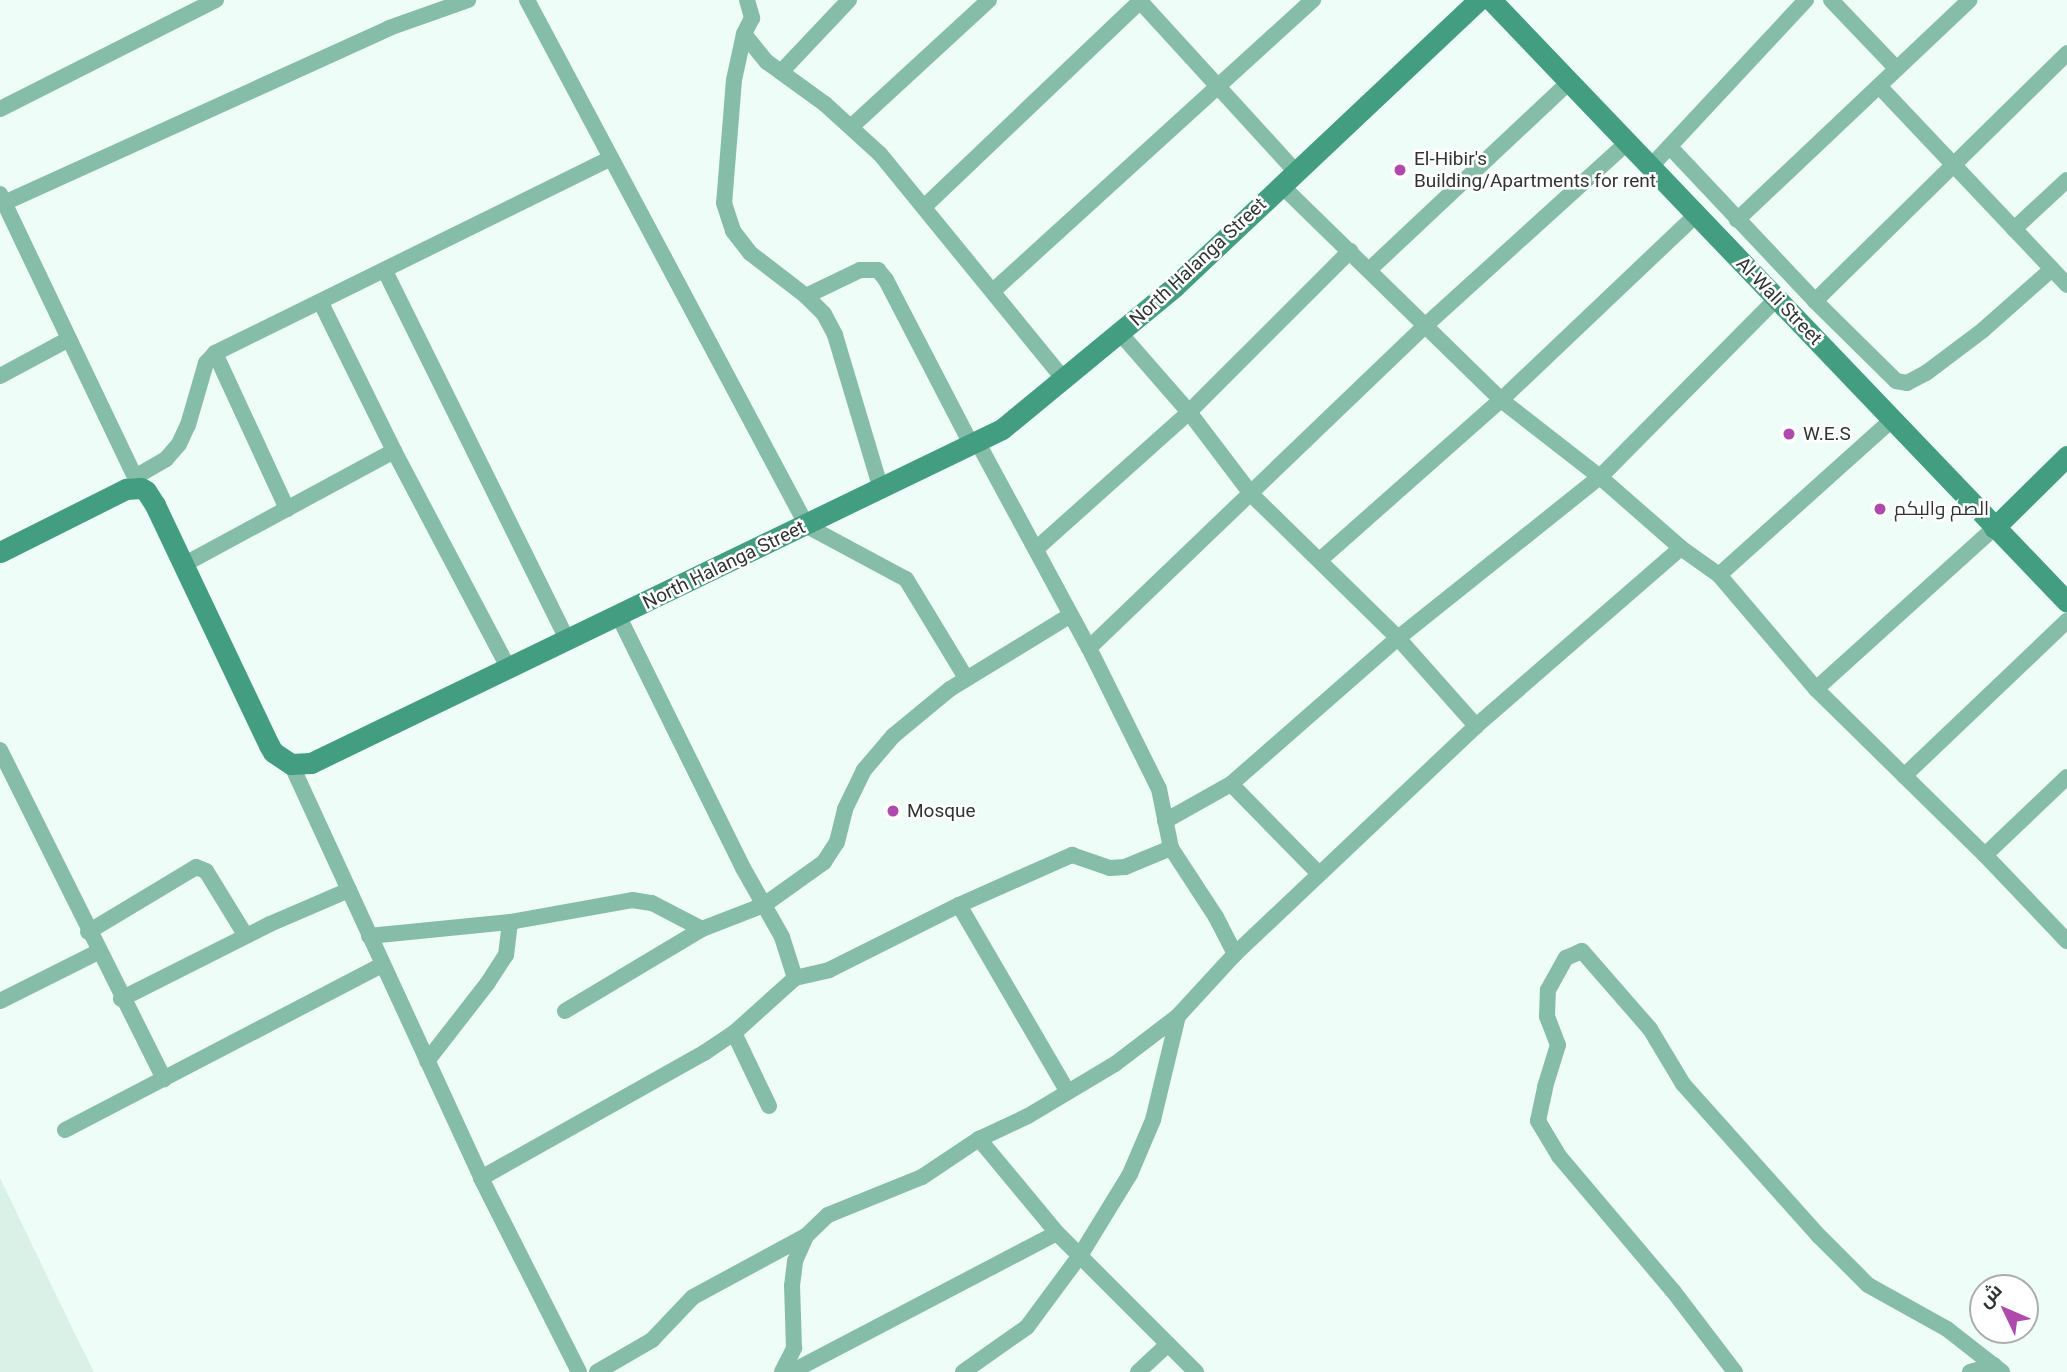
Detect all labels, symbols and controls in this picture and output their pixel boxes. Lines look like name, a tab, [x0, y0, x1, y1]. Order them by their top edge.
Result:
place label: El-Hibir's Building/Apartments for rent	[1414, 148, 1656, 192]
marker: El-Hibir's Building/Apartments for rent	[1392, 162, 1408, 178]
street label: North Halanga Street	[1125, 193, 1271, 331]
street label: Al-Wali Street	[1731, 252, 1827, 350]
place label: W.E.S	[1803, 423, 1851, 445]
marker: W.E.S	[1781, 426, 1797, 442]
place label: الصم والبكم	[1894, 498, 1989, 520]
marker: الصم والبكم	[1872, 501, 1888, 517]
street label: North Halanga Street	[639, 516, 809, 614]
place label: Mosque	[907, 800, 976, 822]
marker: Mosque	[885, 803, 901, 819]
north arrow	[1969, 1274, 2039, 1344]
text: ش	[1973, 1279, 2007, 1312]

